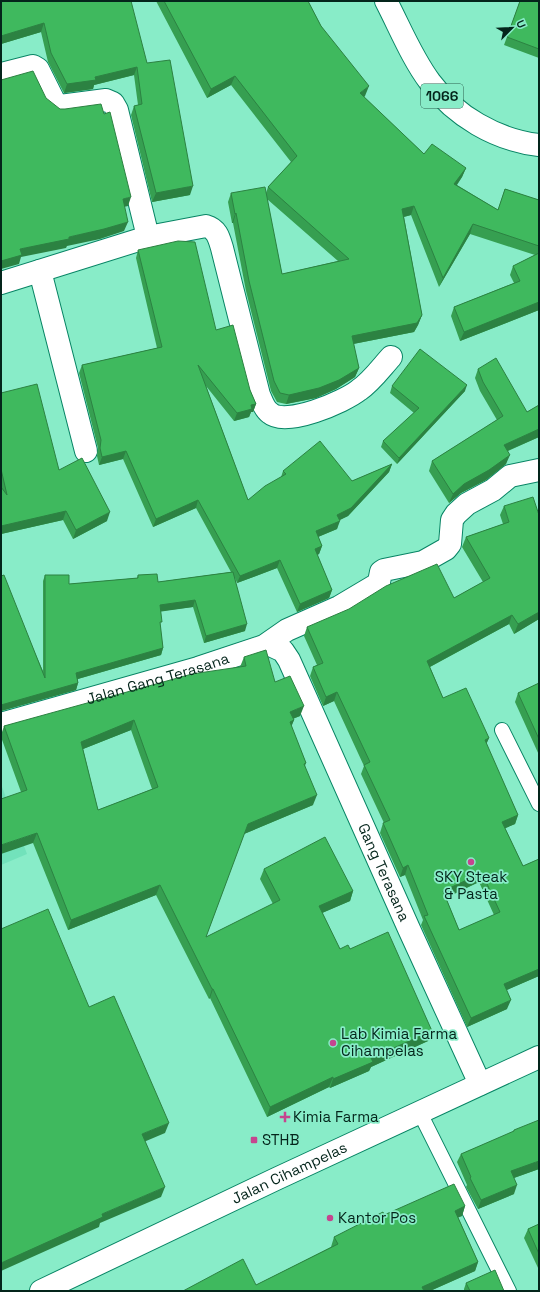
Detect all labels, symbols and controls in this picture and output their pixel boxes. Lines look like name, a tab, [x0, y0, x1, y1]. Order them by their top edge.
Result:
north arrow	[492, 8, 532, 48]
text: U	[513, 18, 529, 30]
road number: 1066	[421, 84, 463, 108]
street label: Jalan Gang Terasana	[84, 648, 232, 708]
street label: Gang Terasana	[354, 820, 415, 925]
marker: SKY Steak & Pasta	[466, 857, 476, 867]
place label: SKY Steak & Pasta	[435, 867, 507, 903]
place label: Lab Kimia Farma Cihampelas	[341, 1024, 457, 1060]
marker: Lab Kimia Farma Cihampelas	[328, 1038, 338, 1048]
place label: Kimia Farma	[293, 1107, 379, 1126]
marker: Kimia Farma	[280, 1112, 290, 1122]
place label: STHB	[262, 1130, 299, 1149]
marker: STHB	[249, 1135, 259, 1145]
street label: Jalan Cihampelas	[228, 1137, 350, 1208]
place label: Kantor Pos	[338, 1208, 416, 1227]
marker: Kantor Pos	[325, 1213, 335, 1223]

